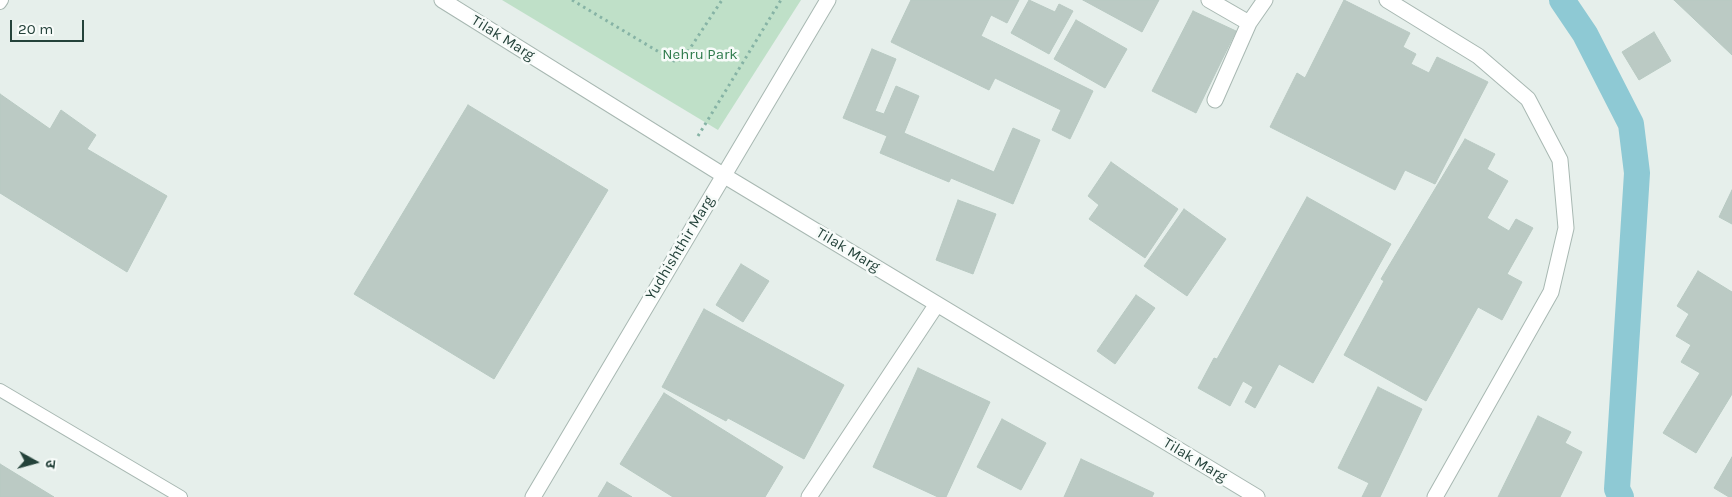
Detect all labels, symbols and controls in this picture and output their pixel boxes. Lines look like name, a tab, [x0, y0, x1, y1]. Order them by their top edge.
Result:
scale bar	[12, 10, 86, 42]
street label: Tilak Marg	[468, 12, 538, 64]
text: 20 m	[18, 20, 53, 38]
park label: Nehru Park	[662, 46, 738, 64]
street label: Yudhishthir Marg	[642, 193, 718, 303]
street label: Tilak Marg	[813, 224, 883, 276]
street label: Tilak Marg	[1160, 434, 1230, 486]
north arrow	[10, 437, 60, 487]
text: उ	[41, 459, 59, 469]

